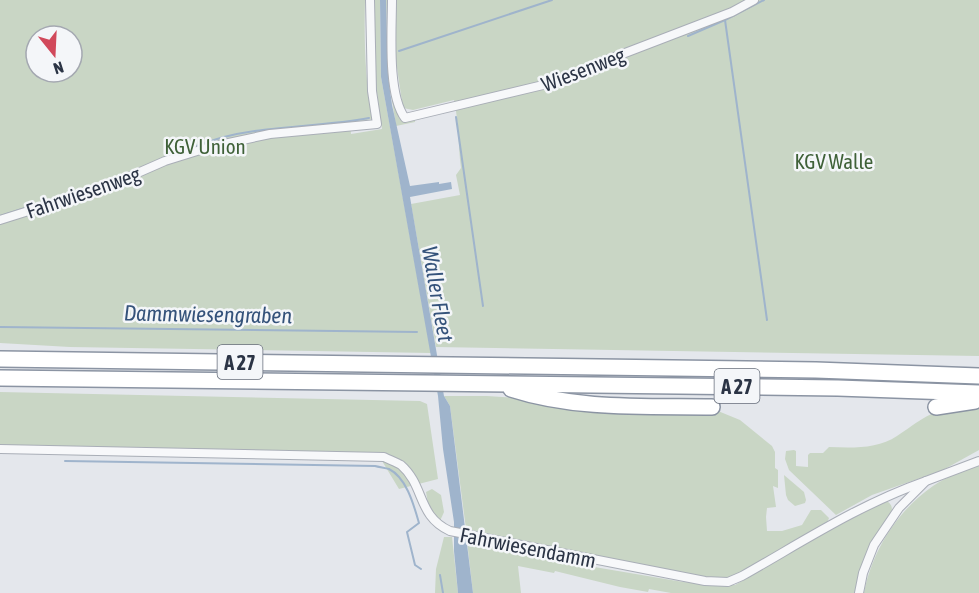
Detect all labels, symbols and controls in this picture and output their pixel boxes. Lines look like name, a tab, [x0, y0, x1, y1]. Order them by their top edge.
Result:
north arrow	[24, 24, 84, 84]
street label: Wiesenweg	[538, 42, 628, 96]
text: N	[51, 58, 66, 78]
park label: KGV Union	[164, 134, 246, 158]
park label: KGV Walle	[795, 149, 873, 173]
street label: Fahrwiesenweg	[23, 161, 143, 223]
water label: Waller Fleet	[417, 244, 459, 344]
water label: Dammwiesengraben	[124, 300, 293, 328]
road number: A 27	[218, 345, 262, 379]
road number: A 27	[714, 369, 760, 403]
street label: Fahrwiesendamm	[458, 522, 598, 572]

